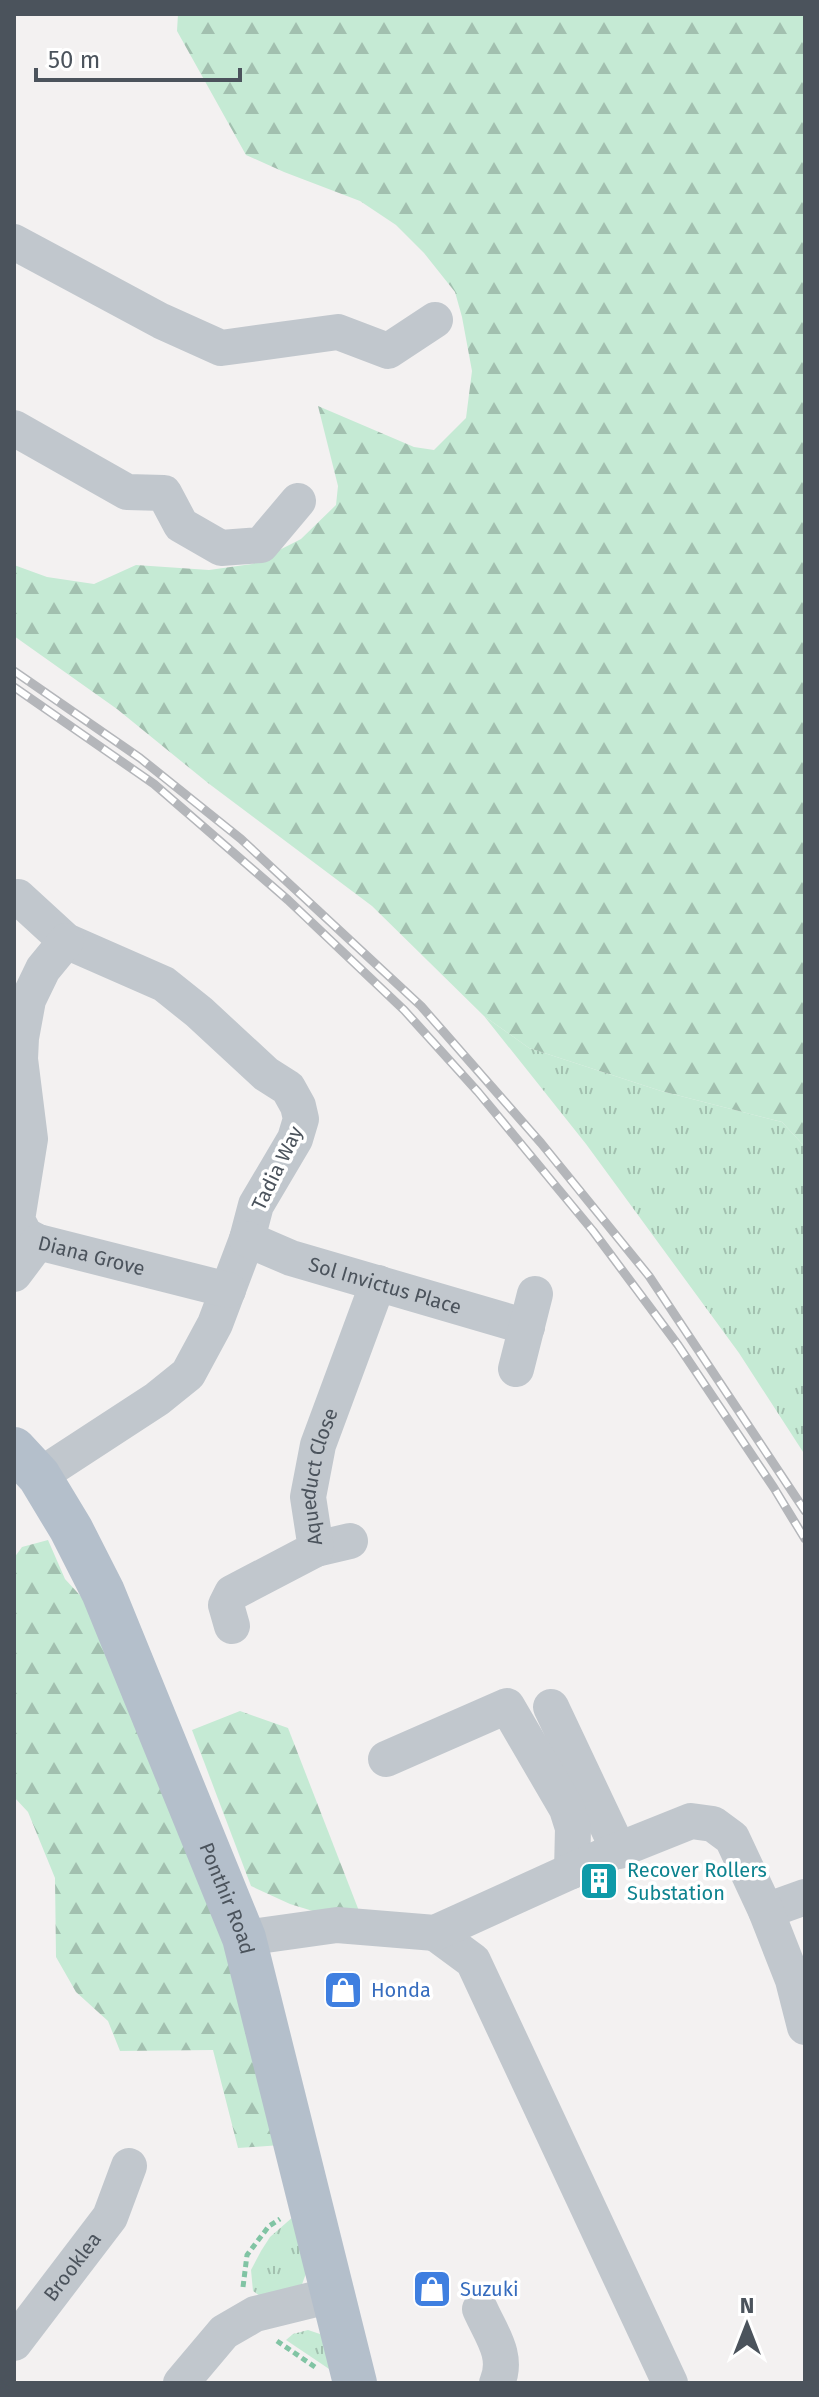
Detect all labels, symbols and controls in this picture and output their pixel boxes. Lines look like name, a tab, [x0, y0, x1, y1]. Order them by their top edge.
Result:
scale bar	[36, 32, 240, 82]
text: 50 m	[48, 46, 100, 74]
street label: Tadia Way	[246, 1122, 308, 1214]
street label: Diana Grove	[36, 1230, 148, 1281]
street label: Sol Invictus Place	[306, 1252, 464, 1319]
street label: Aqueduct Close	[296, 1405, 343, 1547]
street label: Ponthir Road	[194, 1839, 260, 1957]
place label: Recover Rollers Substation	[627, 1858, 767, 1905]
building icon: Recover Rollers Substation	[578, 1860, 620, 1902]
shop icon: Honda	[322, 1969, 364, 2011]
place label: Honda	[371, 1978, 431, 2002]
street label: Brooklea	[38, 2227, 106, 2306]
shop icon: Suzuki	[411, 2268, 453, 2310]
place label: Suzuki	[460, 2277, 519, 2301]
north arrow	[707, 2285, 787, 2365]
text: N	[740, 2292, 754, 2319]

